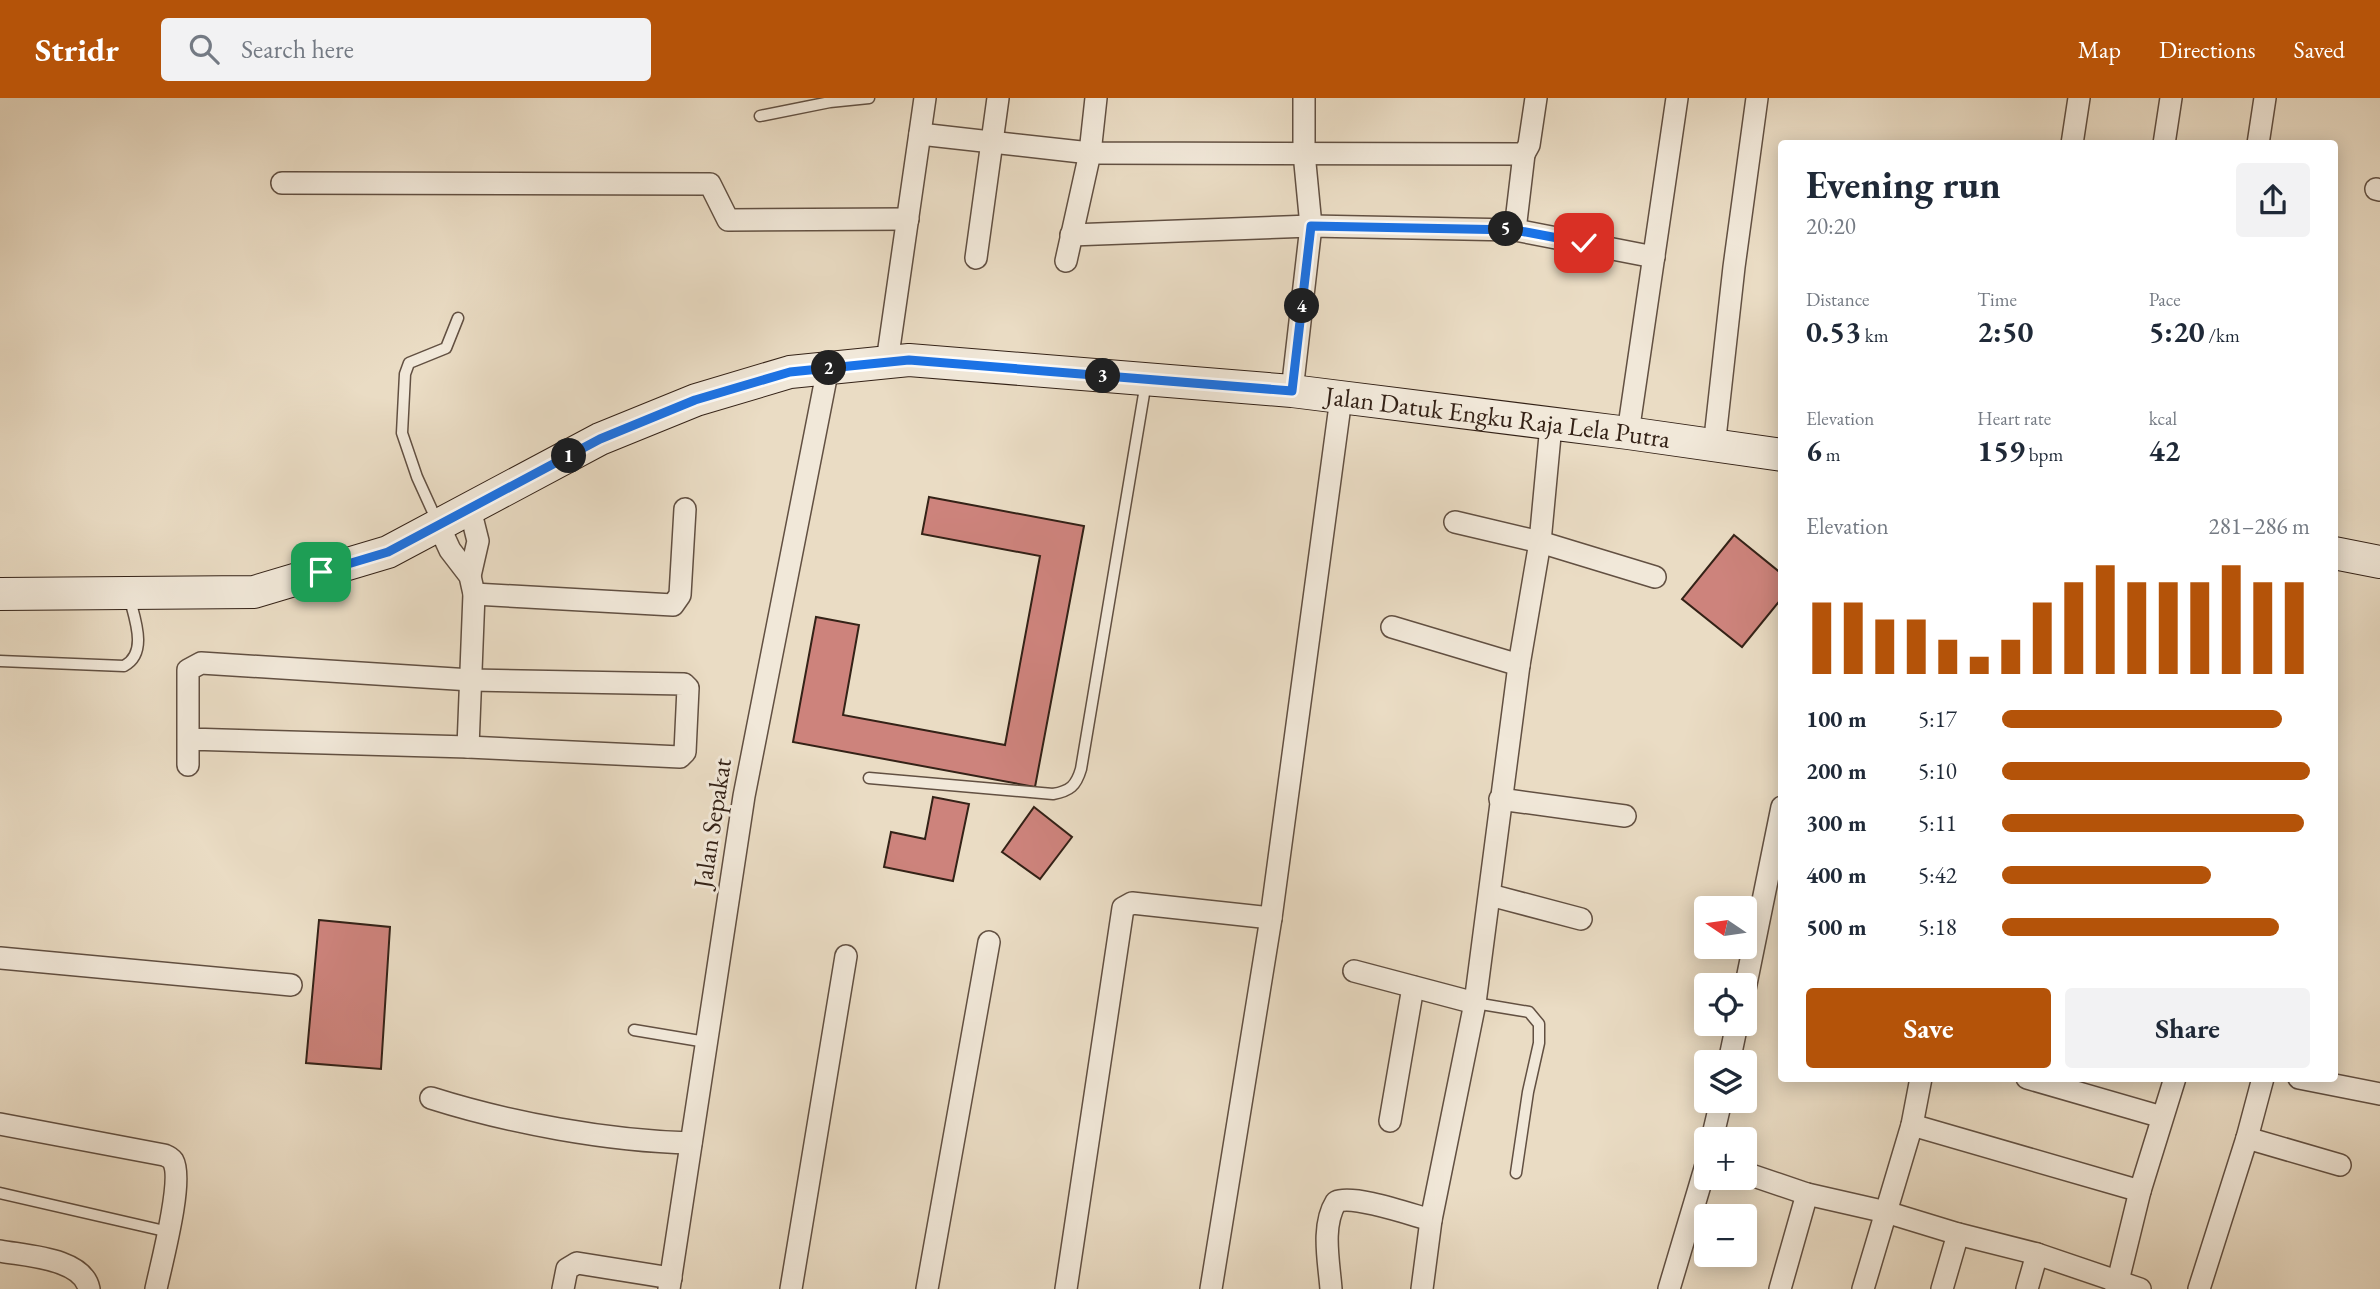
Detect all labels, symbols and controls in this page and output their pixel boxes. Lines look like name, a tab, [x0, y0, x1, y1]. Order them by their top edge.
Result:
search box	[161, 18, 651, 81]
text: Stridr	[35, 28, 119, 71]
icon: search	[185, 30, 223, 68]
text: Search here	[241, 32, 354, 66]
text: Map	[2078, 34, 2121, 65]
text: Directions	[2159, 34, 2256, 65]
text: Saved	[2294, 34, 2345, 65]
text: Evening run	[1806, 160, 2001, 209]
button: share	[2236, 163, 2310, 237]
text: 20:20	[1806, 211, 1856, 241]
pin: 5	[1488, 212, 1524, 246]
pin	[1554, 213, 1614, 273]
text: 5	[1500, 216, 1511, 241]
icon: check	[1565, 224, 1603, 262]
text: Distance	[1806, 287, 1869, 312]
text: Time	[1977, 287, 2017, 312]
text: Pace	[2149, 287, 2181, 312]
pin: 4	[1284, 288, 1320, 324]
text: 4	[1296, 293, 1307, 318]
text: 0.53	[1806, 312, 1861, 351]
text: 2:50	[1977, 312, 2033, 351]
text: 5:20	[2149, 312, 2205, 351]
text: km	[1861, 323, 1889, 348]
text: /km	[2205, 323, 2240, 348]
pin: 2	[812, 350, 846, 386]
text: 2	[823, 355, 834, 380]
pin: 3	[1086, 358, 1120, 394]
text: 3	[1097, 363, 1108, 388]
street label: Jalan Datuk Engku Raja Lela Putra	[1321, 378, 1673, 456]
text: Elevation	[1806, 406, 1874, 431]
text: Heart rate	[1977, 406, 2051, 431]
text: kcal	[2149, 406, 2177, 431]
text: 6	[1806, 431, 1822, 470]
text: 159	[1977, 431, 2025, 470]
text: 42	[2149, 431, 2180, 470]
pin: 1	[552, 438, 586, 474]
text: m	[1822, 442, 1840, 467]
text: bpm	[2025, 442, 2063, 467]
text: 1	[563, 443, 574, 468]
text: Elevation	[1806, 511, 1889, 541]
text: 281–286 m	[2209, 511, 2310, 541]
pin	[291, 542, 351, 602]
icon: arrive	[302, 553, 340, 591]
text: 100 m	[1806, 704, 1867, 734]
text: 5:17	[1918, 704, 1957, 734]
street label: Jalan Sepakat	[685, 756, 739, 892]
text: 200 m	[1806, 756, 1867, 786]
text: 5:10	[1918, 756, 1957, 786]
text: 300 m	[1806, 808, 1867, 838]
text: 5:11	[1918, 808, 1957, 838]
text: 400 m	[1806, 860, 1867, 890]
text: 5:42	[1918, 860, 1957, 890]
north arrow	[1694, 896, 1757, 959]
map controls	[1694, 896, 1757, 1267]
text: 500 m	[1806, 912, 1867, 942]
text: 5:18	[1918, 912, 1957, 942]
button: locate	[1694, 973, 1757, 1036]
button: Save	[1806, 988, 2051, 1068]
button: Share	[2065, 988, 2310, 1068]
button: layers	[1694, 1050, 1757, 1113]
button: +	[1694, 1127, 1757, 1190]
button: −	[1694, 1204, 1757, 1267]

